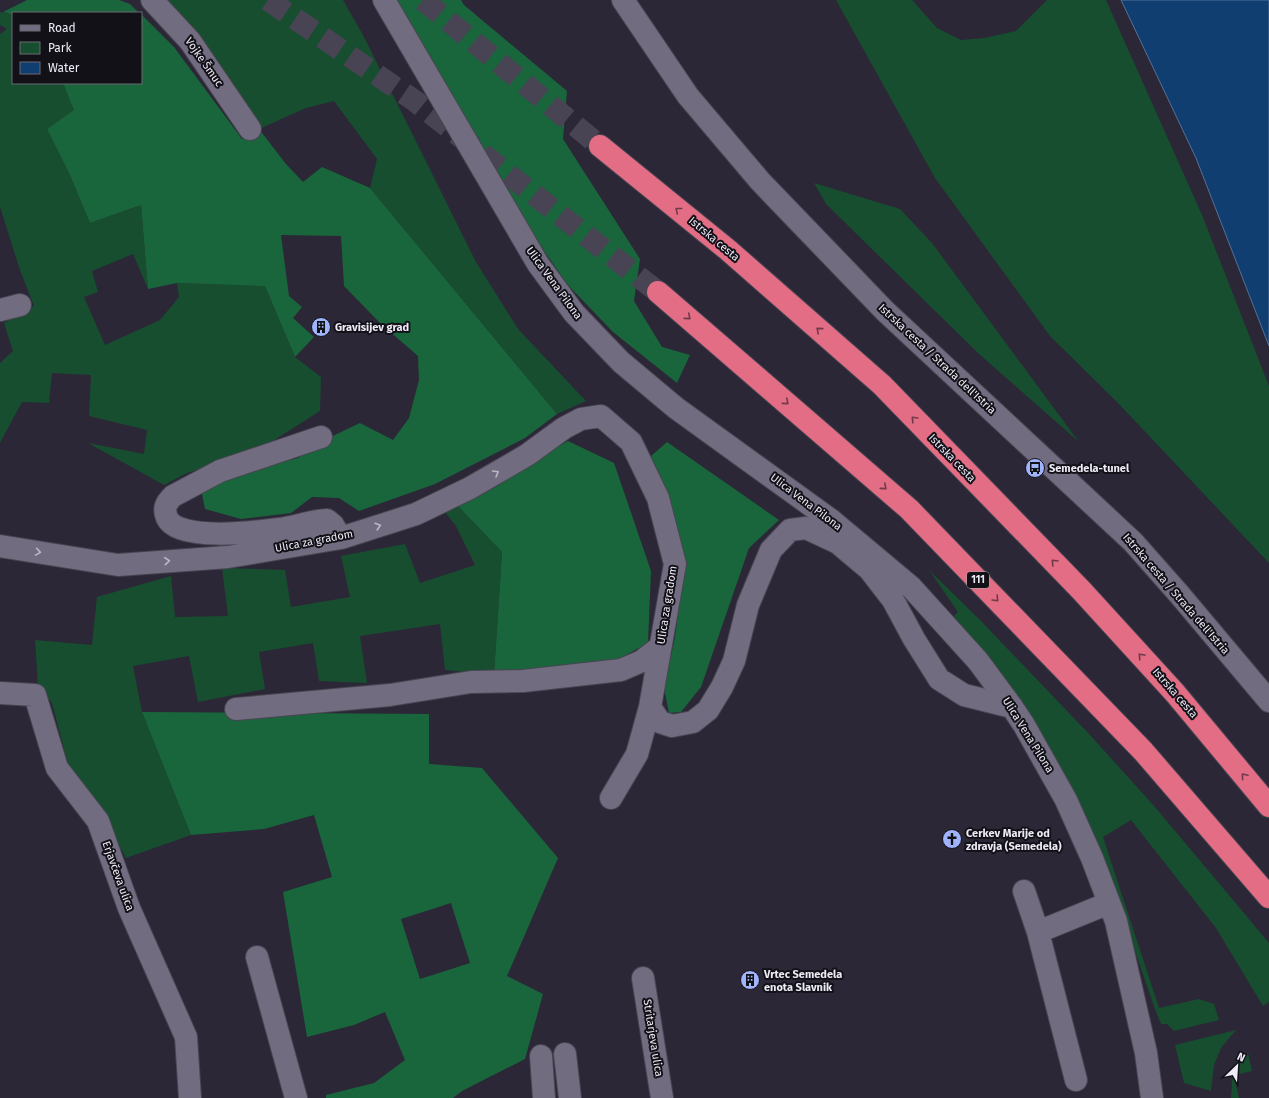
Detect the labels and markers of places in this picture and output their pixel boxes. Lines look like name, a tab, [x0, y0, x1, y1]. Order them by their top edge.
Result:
building icon: Gravisijev grad	[310, 316, 332, 338]
place label: Gravisijev grad	[335, 321, 409, 334]
bus stop icon: Semedela-tunel	[1024, 457, 1046, 479]
place label: Semedela-tunel	[1049, 462, 1130, 475]
place label: Cerkev Marije od zdravja (Semedela)	[966, 827, 1062, 853]
church icon: Cerkev Marije od zdravja (Semedela)	[941, 828, 963, 850]
place label: Vrtec Semedela enota Slavnik	[763, 968, 842, 994]
building icon: Vrtec Semedela enota Slavnik	[739, 969, 761, 991]

